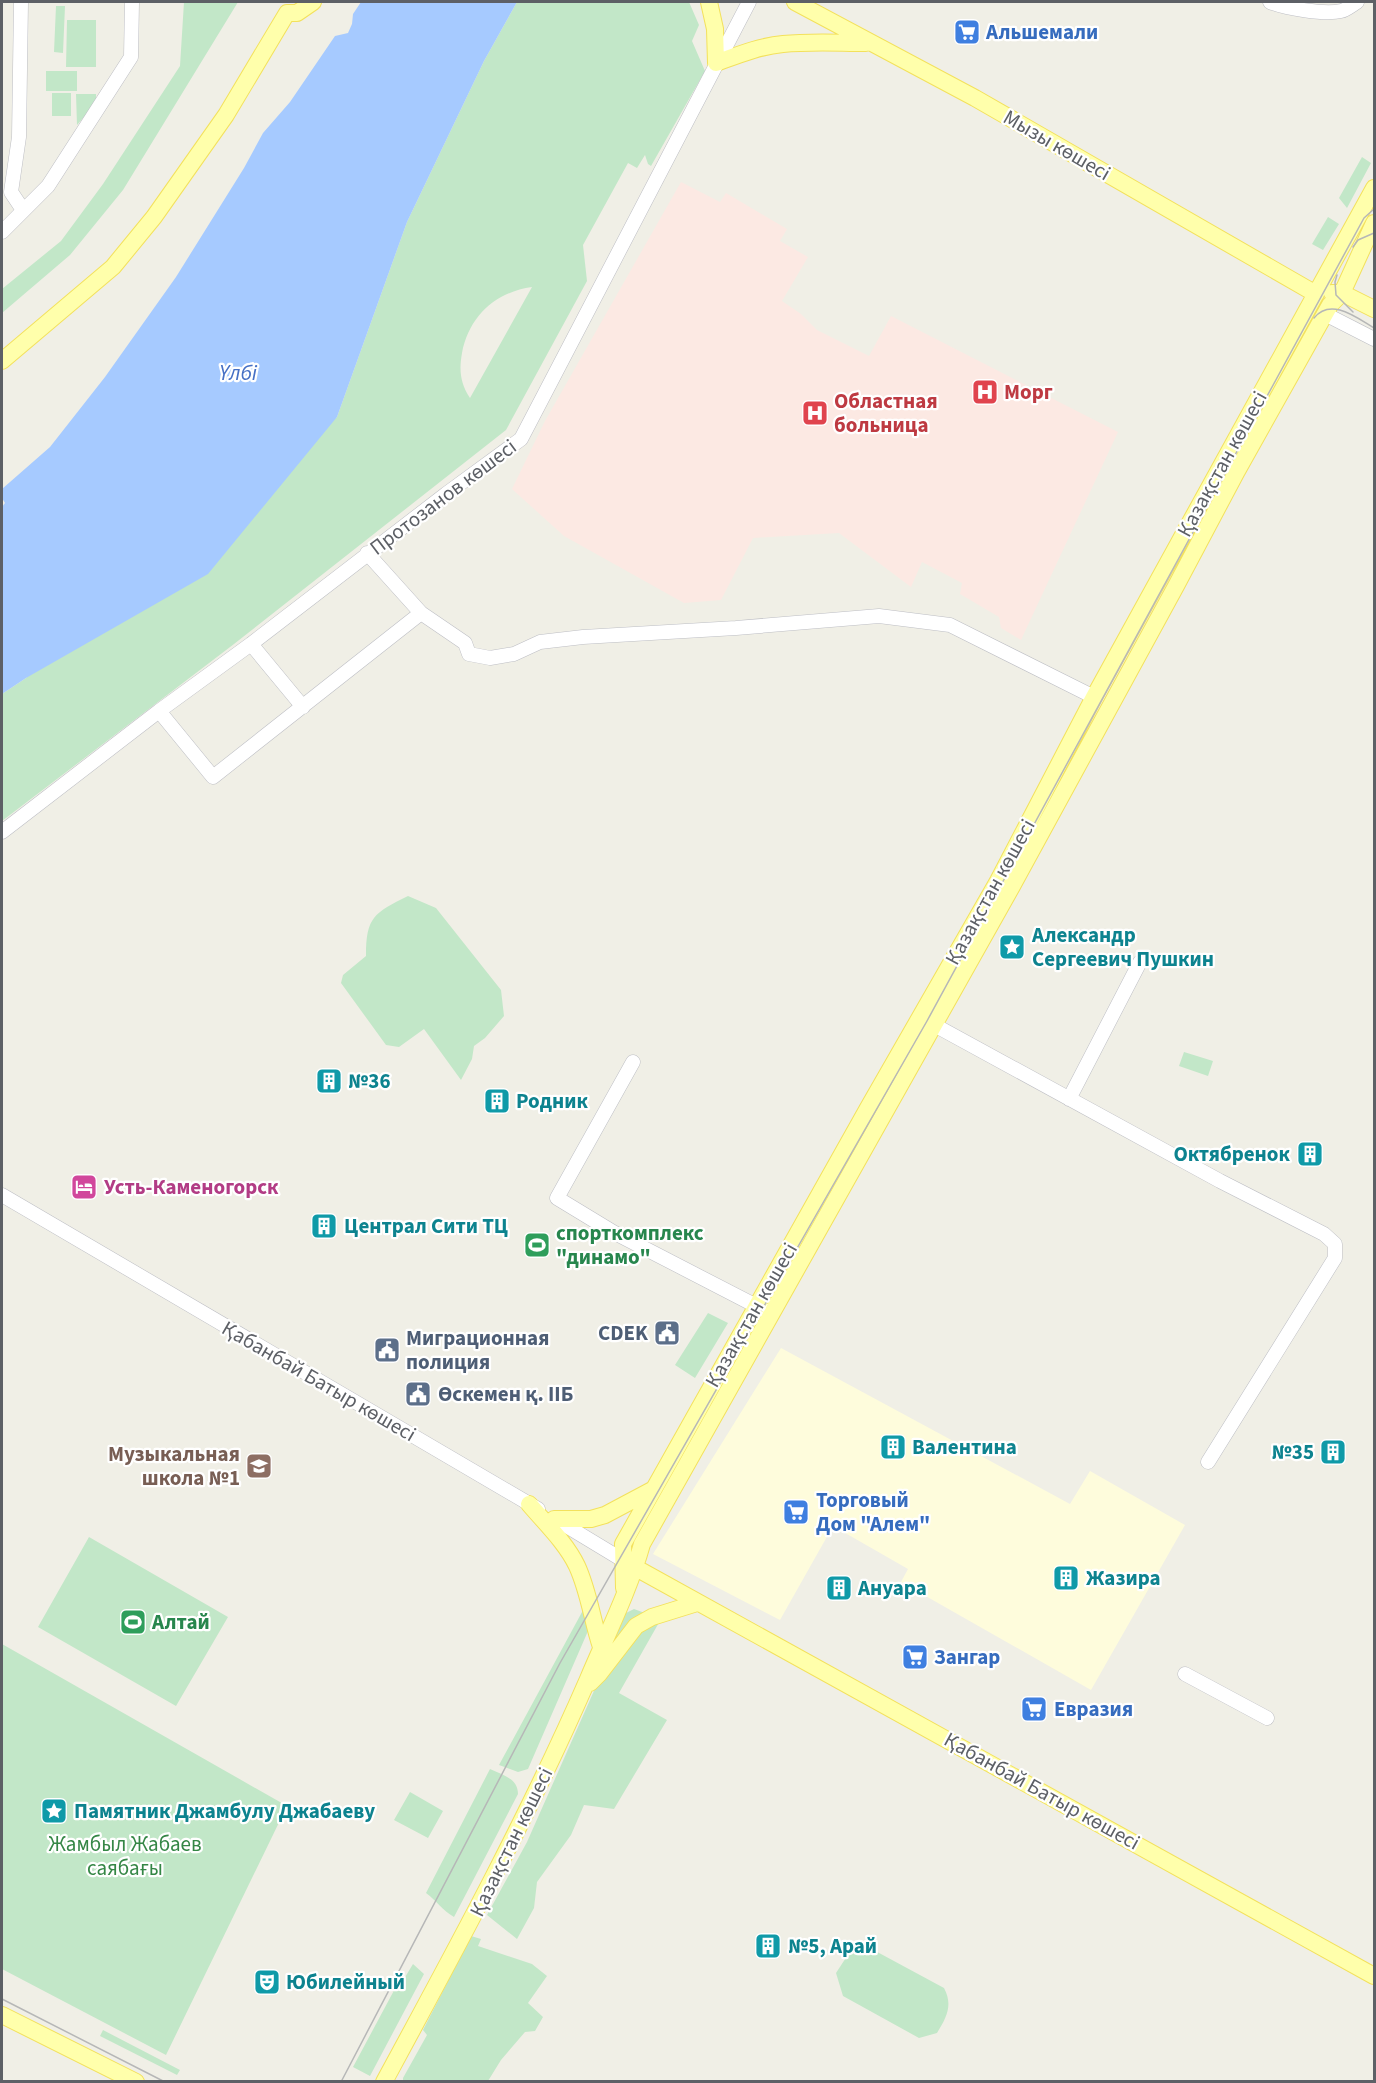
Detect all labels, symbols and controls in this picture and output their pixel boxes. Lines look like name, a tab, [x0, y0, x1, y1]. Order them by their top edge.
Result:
supermarket icon: Альшемали	[952, 17, 982, 47]
place label: Альшемали	[985, 17, 1098, 47]
street label: Мызы көшесі	[998, 102, 1116, 188]
water label: Үлбі	[219, 357, 258, 389]
hospital icon: Морг	[970, 377, 1000, 407]
place label: Морг	[1004, 377, 1053, 407]
place label: Областная больница	[834, 386, 938, 440]
street label: Қазақстан көшесі	[1169, 386, 1275, 542]
hospital icon: Областная больница	[800, 398, 830, 428]
street label: Протозанов көшесі	[363, 432, 523, 562]
street label: Қазақстан көшесі	[937, 814, 1043, 970]
place label: Александр Сергеевич Пушкин	[1031, 920, 1214, 974]
place icon: Александр Сергеевич Пушкин	[997, 932, 1027, 962]
building icon: №36	[314, 1066, 344, 1096]
place label: №36	[348, 1066, 390, 1096]
building icon: Родник	[482, 1086, 512, 1116]
place label: Родник	[516, 1086, 588, 1116]
place label: Октябренок	[1173, 1139, 1290, 1169]
building icon: Октябренок	[1295, 1139, 1325, 1169]
hotel icon: Усть-Каменогорск	[69, 1172, 99, 1202]
place label: Усть-Каменогорск	[104, 1172, 279, 1202]
building icon: Централ Сити ТЦ	[309, 1211, 339, 1241]
place label: Централ Сити ТЦ	[344, 1211, 508, 1241]
place label: спорткомплекс "динамо"	[556, 1218, 704, 1272]
sports icon: спорткомплекс "динамо"	[522, 1230, 552, 1260]
street label: Қазақстан көшесі	[697, 1237, 805, 1393]
street label: Қабанбай Батыр көшесі	[216, 1313, 422, 1449]
place label: CDEK	[598, 1318, 649, 1348]
public building icon: CDEK	[652, 1318, 682, 1348]
place label: Миграционная полиция	[406, 1323, 550, 1377]
public building icon: Миграционная полиция	[372, 1335, 402, 1365]
public building icon: Өскемен қ. ІІБ	[403, 1379, 433, 1409]
place label: Өскемен қ. ІІБ	[438, 1379, 573, 1409]
building icon: Валентина	[878, 1432, 908, 1462]
place label: Валентина	[912, 1432, 1017, 1462]
place label: №35	[1272, 1437, 1314, 1467]
building icon: №35	[1318, 1437, 1348, 1467]
place label: Музыкальная школа №1	[108, 1439, 240, 1493]
school or university icon: Музыкальная школа №1	[244, 1451, 274, 1481]
place label: Торговый Дом "Алем"	[816, 1485, 930, 1539]
supermarket icon: Торговый Дом "Алем"	[781, 1497, 811, 1527]
building icon: Жазира	[1051, 1563, 1081, 1593]
place label: Жазира	[1086, 1563, 1161, 1593]
building icon: Ануара	[824, 1573, 854, 1603]
place label: Ануара	[857, 1573, 927, 1603]
sports icon: Алтай	[118, 1607, 148, 1637]
place label: Алтай	[151, 1607, 210, 1637]
supermarket icon: Зангар	[900, 1642, 930, 1672]
place label: Зангар	[934, 1642, 1000, 1672]
supermarket icon: Евразия	[1019, 1694, 1049, 1724]
place label: Евразия	[1054, 1694, 1133, 1724]
street label: Қабанбай Батыр көшесі	[939, 1725, 1145, 1857]
street label: Қазақстан көшесі	[462, 1762, 560, 1922]
place icon: Памятник Джамбулу Джабаеву	[39, 1796, 69, 1826]
place label: Памятник Джамбулу Джабаеву	[74, 1796, 375, 1826]
park label: Жамбыл Жабаев саябағы	[48, 1829, 202, 1883]
building icon: №5, Арай	[753, 1931, 783, 1961]
place label: №5, Арай	[788, 1931, 877, 1961]
theatre icon: Юбилейный	[252, 1967, 282, 1997]
place label: Юбилейный	[286, 1967, 405, 1997]

